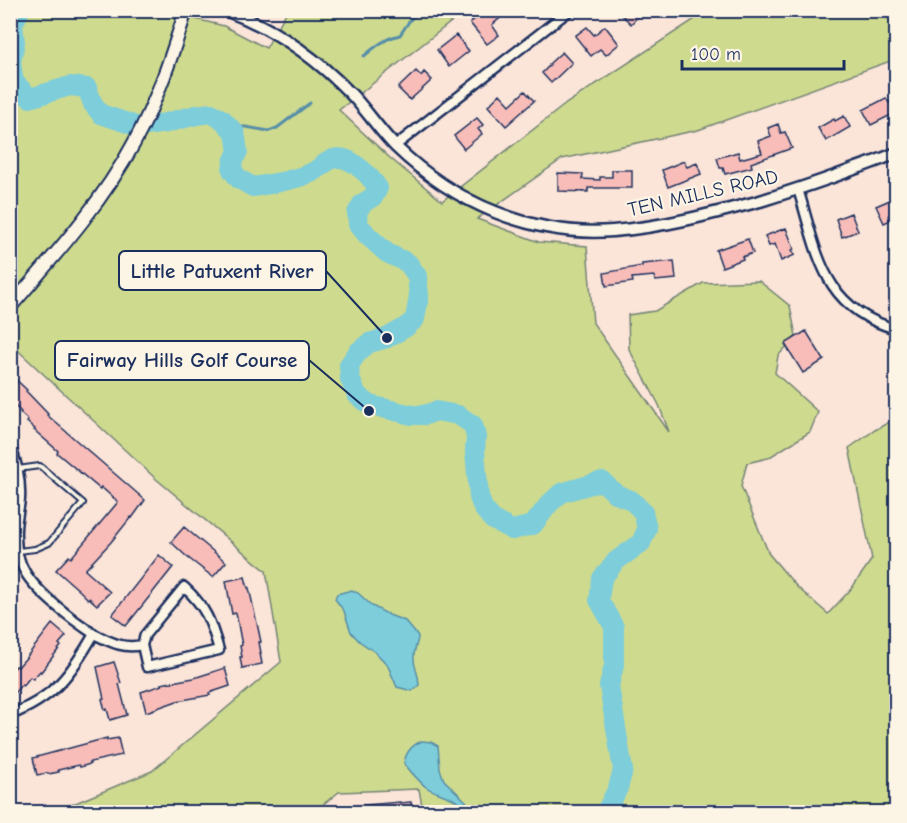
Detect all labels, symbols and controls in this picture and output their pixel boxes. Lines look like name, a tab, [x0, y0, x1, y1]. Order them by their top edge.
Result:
scale bar	[682, 33, 844, 71]
text: 100 m	[691, 44, 741, 65]
street label: TEN MILLS ROAD	[626, 165, 780, 221]
callout: Little Patuxent River	[119, 251, 326, 290]
text: Little Patuxent River	[130, 259, 314, 283]
callout: Fairway Hills Golf Course	[55, 341, 309, 380]
text: Fairway Hills Golf Course	[67, 348, 297, 372]

